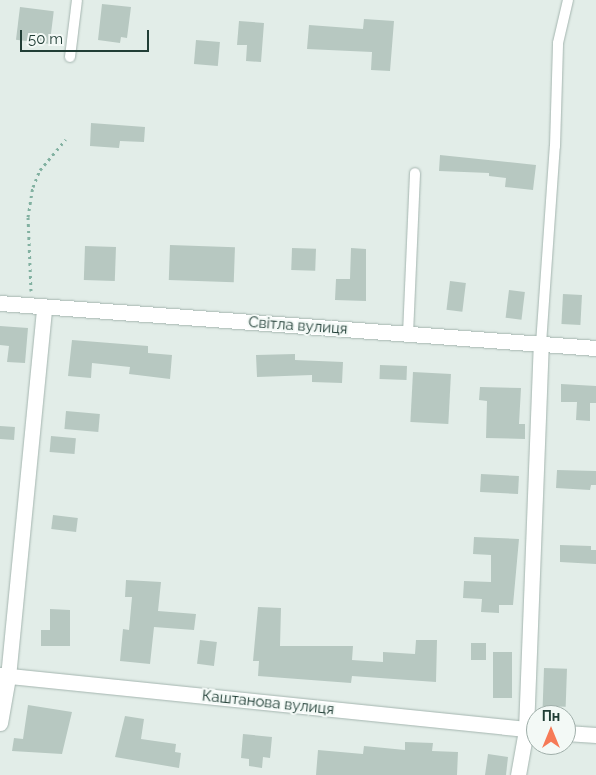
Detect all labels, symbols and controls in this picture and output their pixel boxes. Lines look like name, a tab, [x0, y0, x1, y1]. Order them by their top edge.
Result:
scale bar	[22, 20, 151, 52]
text: 50 m	[28, 30, 63, 48]
street label: Світла вулиця	[248, 314, 348, 338]
street label: Каштанова вулиця	[201, 687, 335, 719]
north arrow	[526, 705, 576, 755]
text: Пн	[542, 708, 560, 724]

